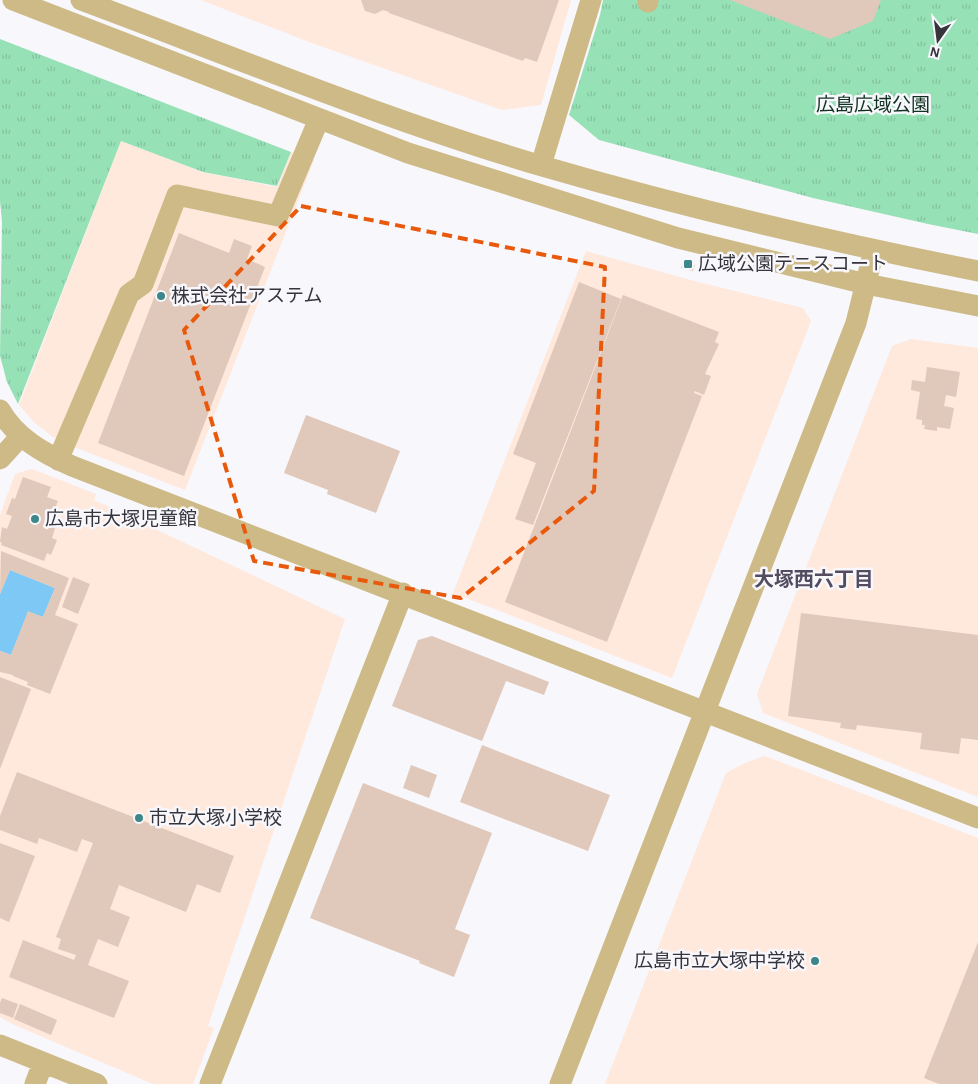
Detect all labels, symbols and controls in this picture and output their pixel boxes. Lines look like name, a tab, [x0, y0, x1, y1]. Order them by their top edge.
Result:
north arrow	[913, 15, 963, 65]
text: N	[929, 44, 942, 60]
park label: 広島広域公園	[816, 94, 930, 115]
place label: 広域公園テニスコート	[698, 253, 888, 274]
marker: 広域公園テニスコート	[682, 258, 694, 270]
place label: 株式会社アステム	[171, 285, 322, 306]
marker: 株式会社アステム	[155, 290, 167, 302]
place label: 広島市大塚児童館	[45, 508, 197, 529]
marker: 広島市大塚児童館	[29, 513, 41, 525]
district label: 大塚西六丁目	[754, 569, 874, 590]
place label: 市立大塚小学校	[149, 807, 282, 828]
marker: 市立大塚小学校	[133, 812, 145, 824]
place label: 広島市立大塚中学校	[634, 950, 805, 971]
marker: 広島市立大塚中学校	[809, 955, 821, 967]

